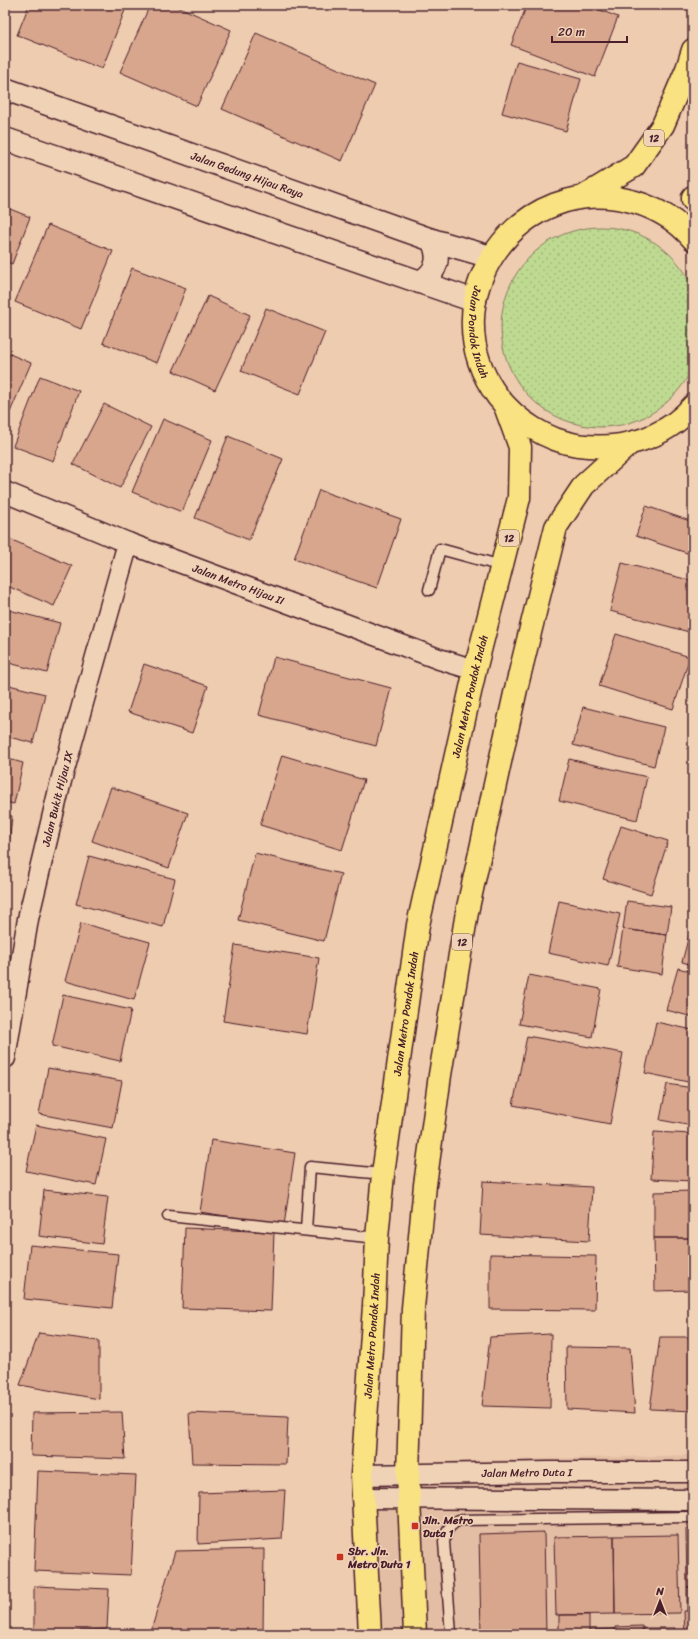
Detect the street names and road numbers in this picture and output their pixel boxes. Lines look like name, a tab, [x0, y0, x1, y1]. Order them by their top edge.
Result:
road number: 12	[644, 130, 664, 146]
street label: Jalan Gedung Hijau Raya	[187, 146, 307, 204]
street label: Jalan Pondok Indah	[463, 283, 494, 382]
road number: 12	[499, 530, 519, 546]
street label: Jalan Metro Hijau II	[189, 558, 287, 611]
street label: Jalan Metro Pondok Indah	[446, 633, 494, 760]
street label: Jalan Bukit Hijau IX	[36, 748, 79, 849]
road number: 12	[452, 934, 472, 950]
street label: Jalan Metro Pondok Indah	[388, 950, 424, 1078]
street label: Jalan Metro Pondok Indah	[358, 1272, 385, 1400]
street label: Jalan Metro Duta I	[481, 1463, 573, 1483]

